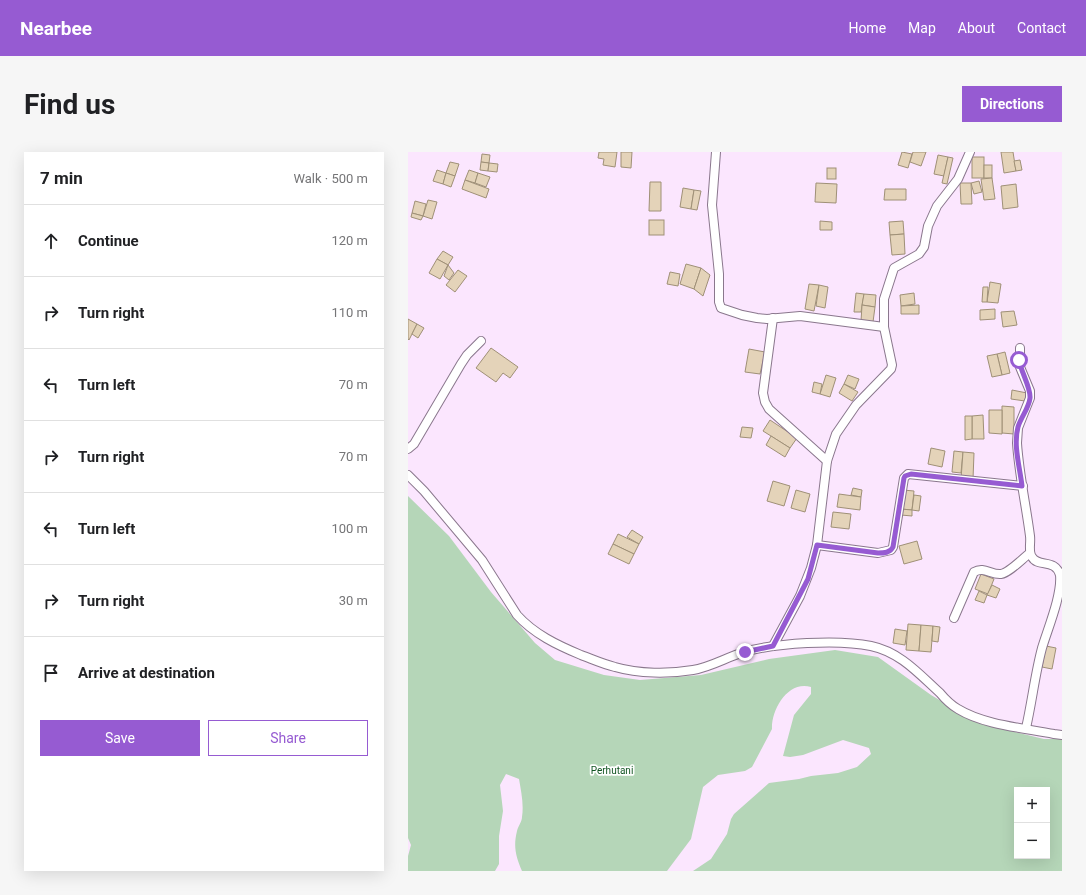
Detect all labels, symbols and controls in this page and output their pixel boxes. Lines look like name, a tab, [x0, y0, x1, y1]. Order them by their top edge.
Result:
text: Nearbee	[20, 17, 92, 40]
text: Home	[848, 20, 886, 36]
text: Map	[908, 20, 936, 36]
text: About	[958, 20, 995, 36]
text: Contact	[1017, 20, 1066, 36]
button: Directions	[962, 86, 1062, 122]
text: Find us	[24, 88, 115, 121]
text: 7 min	[40, 168, 83, 188]
text: Walk · 500 m	[293, 171, 368, 186]
icon: ahead	[40, 230, 62, 252]
text: Continue	[78, 232, 139, 250]
text: 120 m	[331, 233, 368, 248]
icon: right	[40, 302, 62, 324]
text: Turn right	[78, 304, 144, 322]
text: 110 m	[331, 305, 368, 320]
route start	[1010, 351, 1028, 369]
icon: left	[40, 374, 62, 396]
text: Turn left	[78, 376, 135, 394]
text: 70 m	[339, 377, 368, 392]
icon: right	[40, 446, 62, 468]
text: Turn right	[78, 448, 144, 466]
text: 70 m	[339, 449, 368, 464]
icon: left	[40, 518, 62, 540]
text: Turn left	[78, 520, 135, 538]
text: 100 m	[331, 521, 368, 536]
icon: right	[40, 590, 62, 612]
text: Turn right	[78, 592, 144, 610]
text: 30 m	[339, 593, 368, 608]
route end	[736, 643, 754, 661]
icon: arrive	[40, 662, 62, 684]
text: Arrive at destination	[78, 664, 215, 682]
button: Save	[40, 720, 200, 756]
button: Share	[208, 720, 368, 756]
park label: Perhutani	[591, 765, 633, 776]
map controls	[1014, 787, 1050, 859]
button: +	[1014, 787, 1050, 823]
button: −	[1014, 823, 1050, 859]

